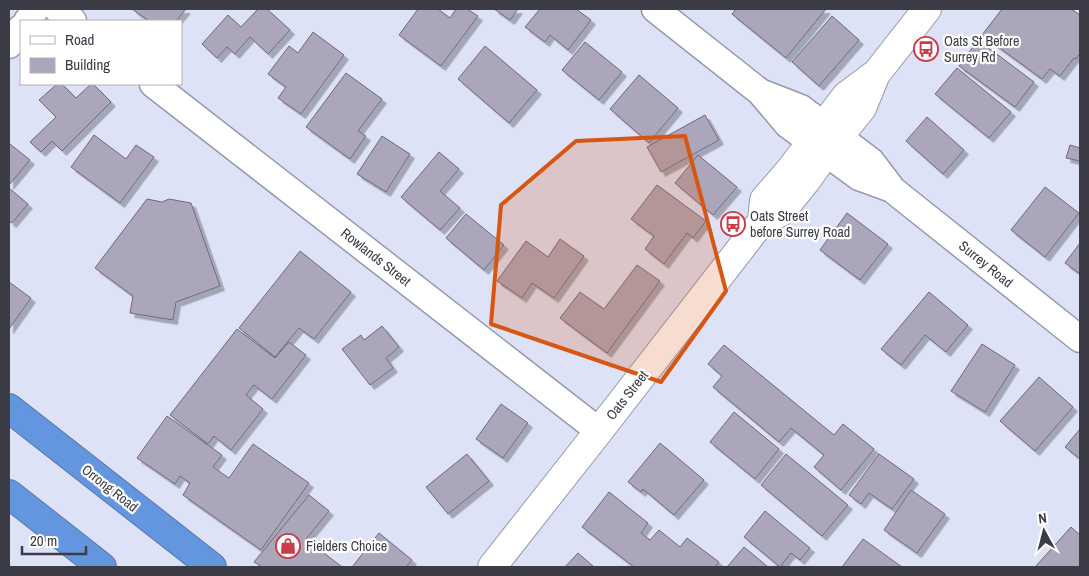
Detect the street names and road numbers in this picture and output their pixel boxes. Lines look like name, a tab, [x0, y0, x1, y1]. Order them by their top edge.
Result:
street label: Rowlands Street	[337, 224, 415, 290]
street label: Surrey Road	[955, 237, 1017, 291]
street label: Oats Street	[602, 367, 652, 423]
street label: Orrong Road	[78, 460, 142, 516]

